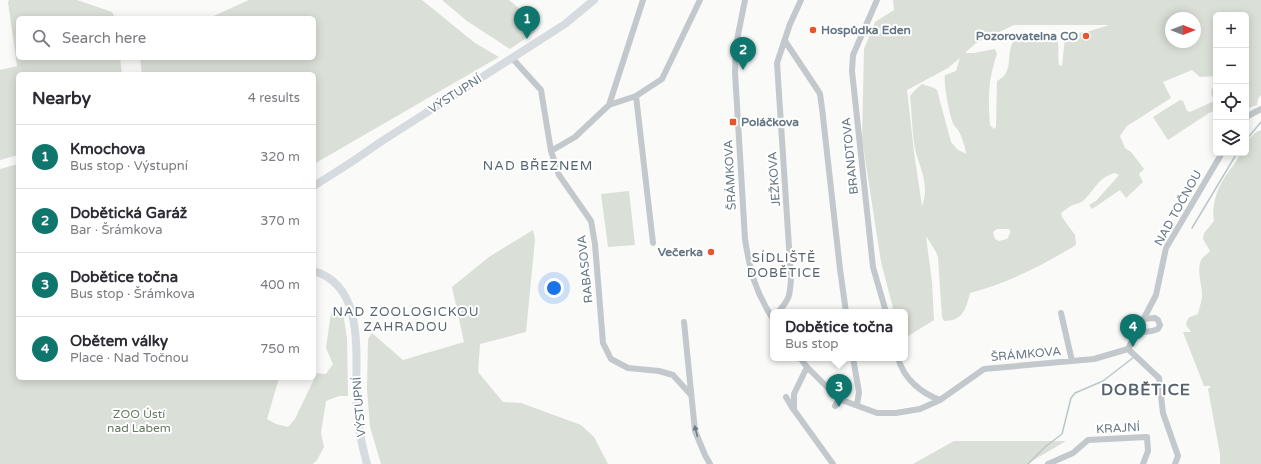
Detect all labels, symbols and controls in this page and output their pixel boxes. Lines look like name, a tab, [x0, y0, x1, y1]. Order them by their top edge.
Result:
pin: 1	[514, 6, 540, 39]
north arrow	[1165, 12, 1201, 48]
map controls	[1213, 12, 1249, 156]
button: +	[1213, 12, 1249, 48]
search box	[16, 16, 316, 60]
place label: Hospůdka Eden	[821, 23, 911, 38]
marker: Hospůdka Eden	[808, 25, 818, 35]
icon: search	[30, 27, 52, 49]
text: Search here	[62, 29, 146, 47]
place label: Pozorovatelna CO	[976, 29, 1078, 43]
marker: Pozorovatelna CO	[1081, 31, 1091, 41]
pin: 2	[730, 37, 756, 70]
button: −	[1213, 48, 1249, 84]
street label: VÝSTUPNÍ	[426, 72, 484, 116]
button: locate	[1213, 84, 1249, 120]
text: Nearby	[32, 88, 91, 109]
text: 4 results	[248, 90, 300, 106]
place label: Poláčkova	[741, 115, 799, 129]
marker: Poláčkova	[728, 117, 738, 127]
street label: BRANDTOVA	[839, 117, 861, 195]
button: layers	[1213, 120, 1249, 156]
street label: ŠRÁMKOVA	[721, 139, 739, 211]
text: Kmochova	[70, 140, 145, 158]
text: 1	[41, 149, 49, 165]
text: 320 m	[260, 149, 300, 165]
street label: JEŽKOVA	[765, 151, 783, 207]
text: Bus stop · Výstupní	[70, 158, 188, 174]
district label: NAD BŘEZNEM	[483, 158, 593, 174]
street label: NAD TOČNOU	[1151, 168, 1205, 248]
text: Dobětická Garáž	[70, 204, 187, 222]
text: 2	[41, 213, 49, 229]
text: 370 m	[260, 213, 300, 229]
text: Bar · Šrámkova	[70, 222, 162, 238]
street label: RABASOVA	[574, 234, 596, 304]
place label: Večerka	[658, 245, 703, 259]
marker: Večerka	[706, 247, 716, 257]
district label: SÍDLIŠTĚ DOBĚTICE	[747, 250, 821, 281]
text: Dobětice točna	[70, 268, 178, 286]
text: 3	[41, 277, 49, 293]
text: 400 m	[260, 277, 300, 293]
your location	[544, 278, 564, 298]
text: Bus stop · Šrámkova	[70, 286, 195, 302]
district label: NAD ZOOLOGICKOU ZAHRADOU	[332, 304, 480, 335]
popup	[770, 309, 908, 361]
pin: 4	[1120, 314, 1146, 347]
text: Dobětice točna	[785, 318, 893, 336]
text: Obětem války	[70, 332, 168, 350]
text: Bus stop	[785, 336, 839, 352]
text: 4	[41, 341, 49, 357]
text: 750 m	[260, 341, 300, 357]
street label: ŠRÁMKOVA	[990, 344, 1062, 364]
text: Place · Nad Točnou	[70, 350, 189, 366]
pin: 3	[826, 374, 852, 407]
street label: VÝSTUPNÍ	[349, 376, 369, 438]
district label: DOBĚTICE	[1101, 380, 1191, 400]
park label: ZOO Ústí nad Labem	[107, 407, 171, 435]
street label: KRAJNÍ	[1096, 420, 1140, 436]
one-way arrow	[693, 425, 699, 437]

